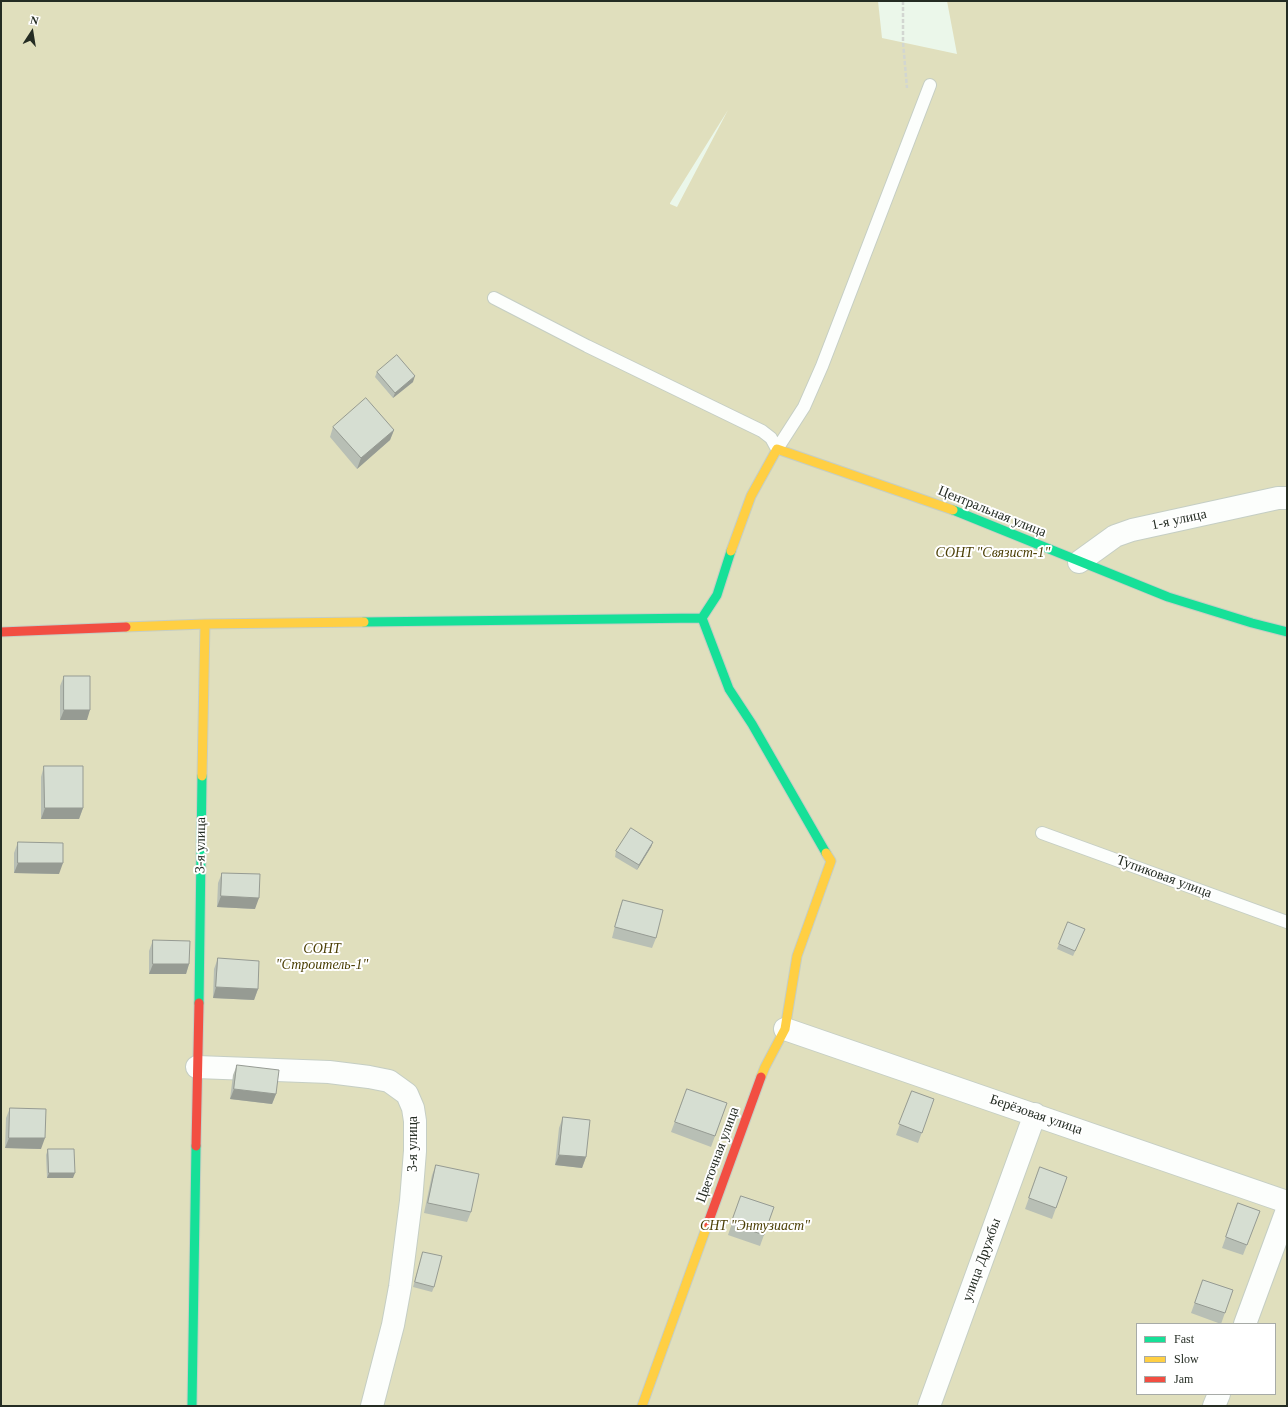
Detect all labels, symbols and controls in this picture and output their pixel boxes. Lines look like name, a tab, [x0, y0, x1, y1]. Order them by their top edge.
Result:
north arrow	[12, 12, 52, 52]
text: N	[29, 14, 40, 27]
street label: Центральная улица	[936, 483, 1048, 541]
street label: 1-я улица	[1150, 506, 1208, 534]
park label: СОНТ "Связист-1"	[936, 545, 1050, 561]
street label: 3-я улица	[192, 817, 210, 873]
street label: Тупиковая улица	[1114, 852, 1214, 902]
park label: СОНТ "Строитель-1"	[276, 941, 368, 974]
street label: Берёзовая улица	[987, 1091, 1085, 1139]
street label: Цветочная улица	[693, 1105, 743, 1205]
street label: 3-я улица	[405, 1116, 421, 1172]
street label: улица Дружбы	[959, 1216, 1005, 1304]
park label: СНТ "Энтузиаст"	[700, 1218, 810, 1234]
legend	[1136, 1323, 1276, 1395]
text: Fast	[1174, 1332, 1194, 1346]
text: Slow	[1174, 1352, 1199, 1366]
text: Jam	[1174, 1372, 1193, 1386]

